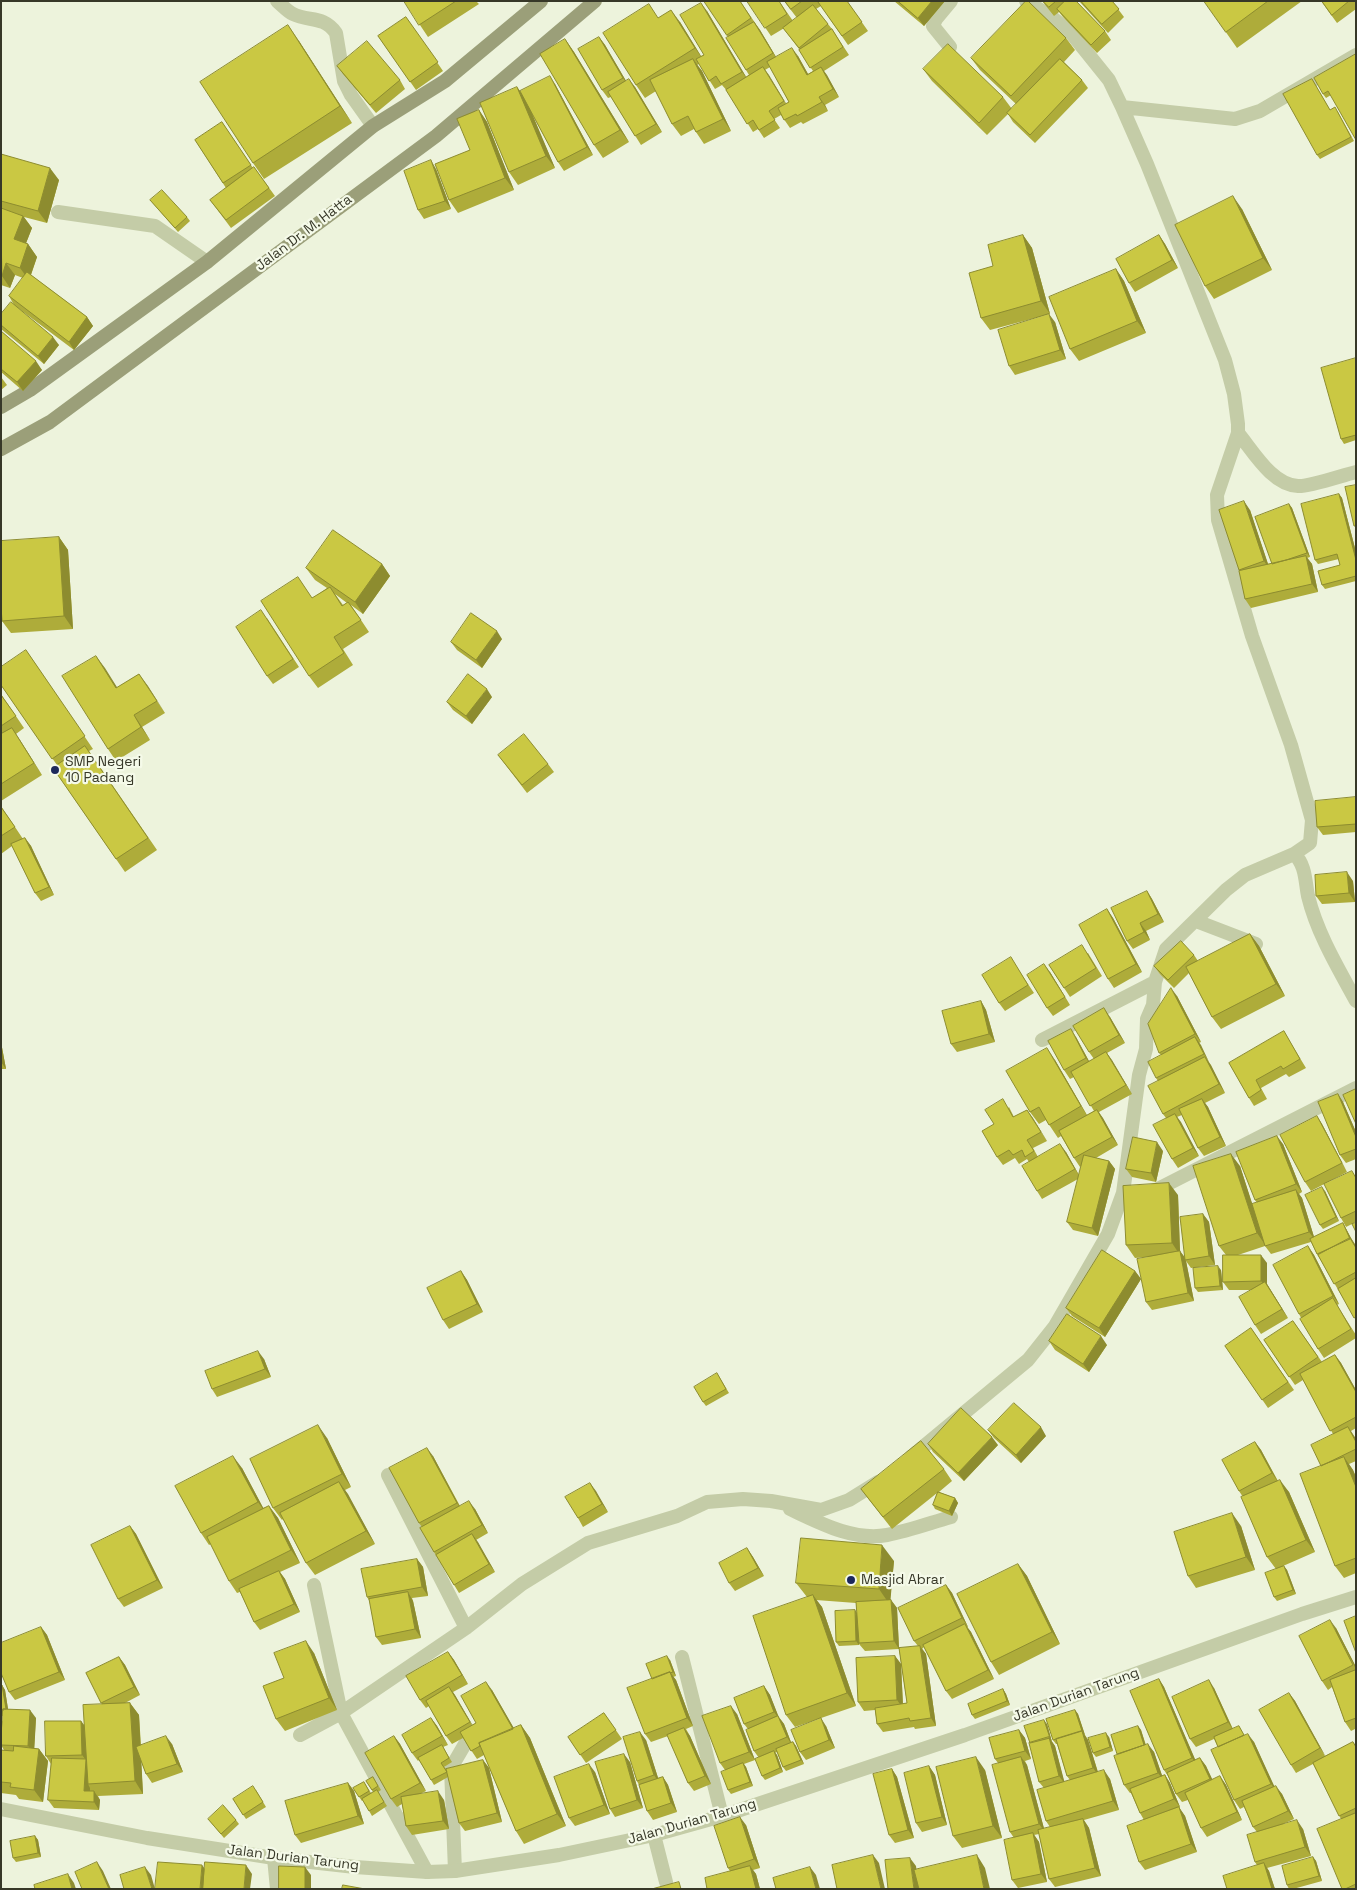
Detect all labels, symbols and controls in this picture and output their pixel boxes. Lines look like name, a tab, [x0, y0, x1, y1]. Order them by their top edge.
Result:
street label: Jalan Dr. M. Hatta	[253, 191, 355, 275]
place label: SMP Negeri 10 Padang	[65, 754, 141, 786]
marker: SMP Negeri 10 Padang	[49, 764, 61, 776]
place label: Masjid Abrar	[861, 1572, 944, 1588]
marker: Masjid Abrar	[845, 1574, 857, 1586]
street label: Jalan Durian Tarung	[1011, 1664, 1141, 1726]
street label: Jalan Durian Tarung	[626, 1796, 758, 1848]
street label: Jalan Durian Tarung	[226, 1842, 360, 1874]

